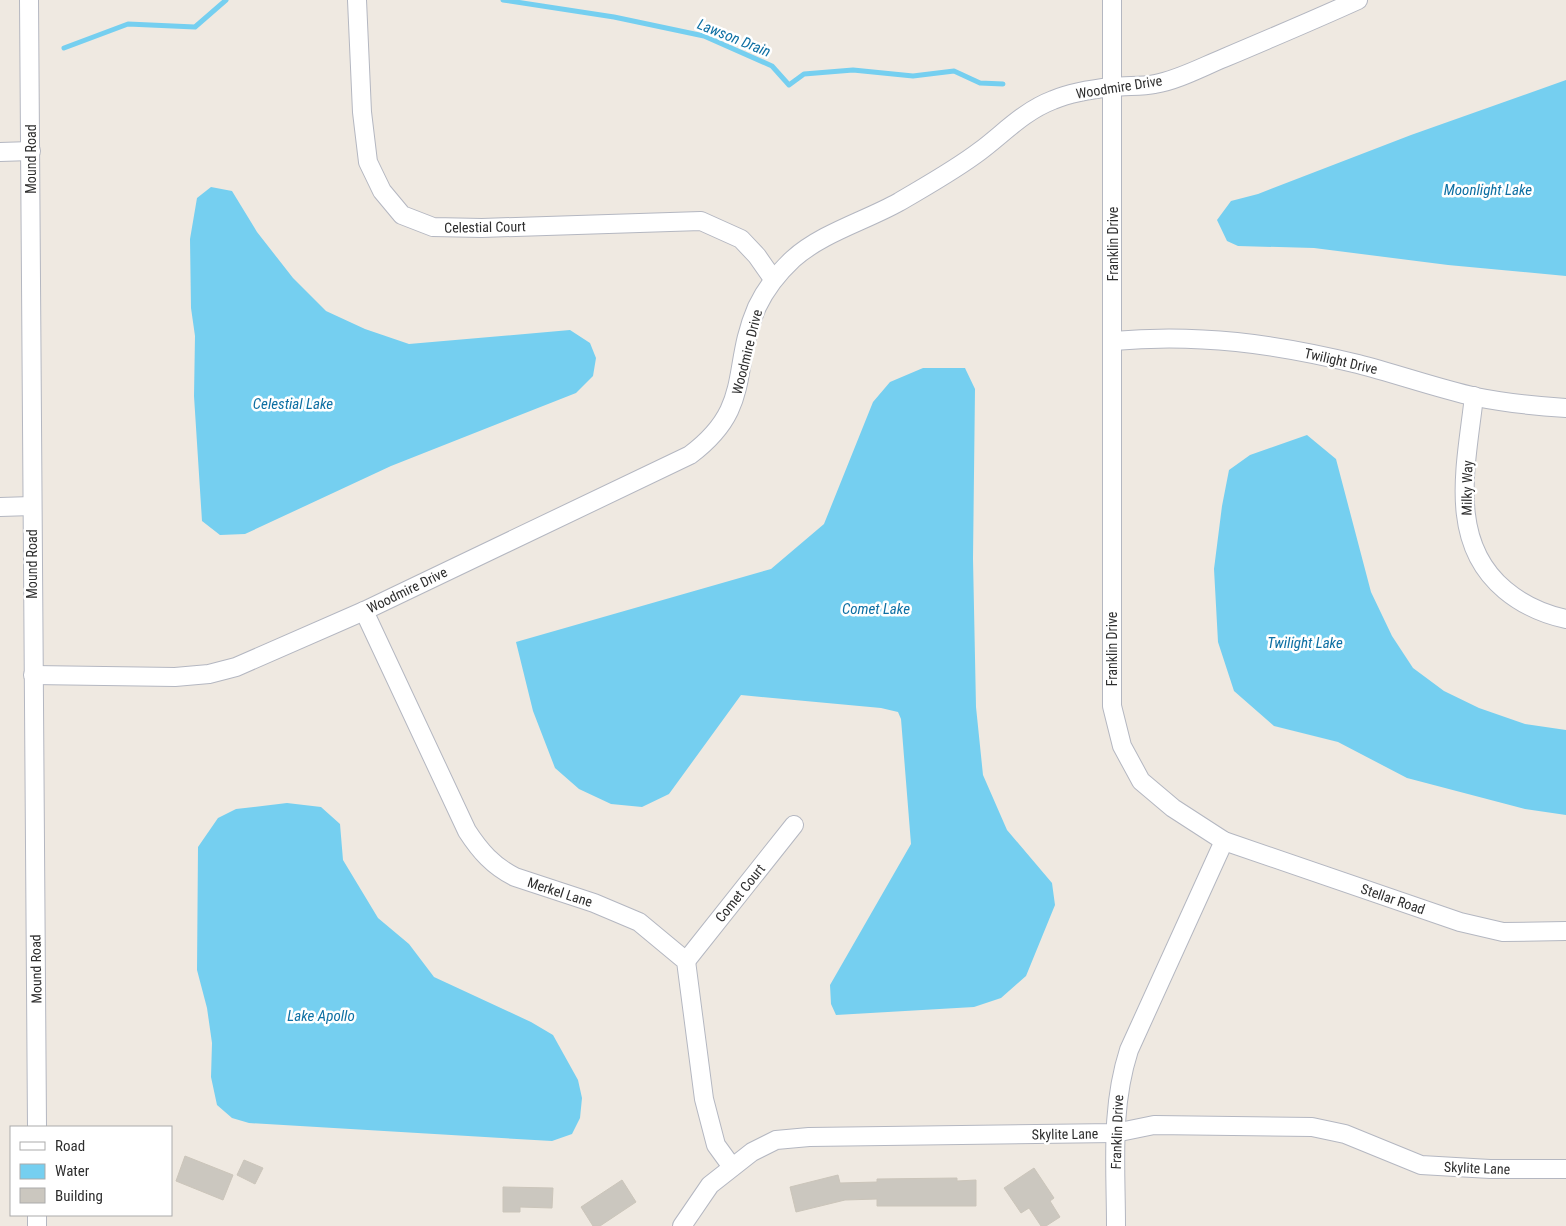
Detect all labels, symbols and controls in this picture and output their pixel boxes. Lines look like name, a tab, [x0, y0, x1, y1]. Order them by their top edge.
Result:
water label: Lawson Drain	[695, 15, 773, 61]
street label: Woodmire Drive	[1075, 72, 1164, 102]
street label: Mound Road	[23, 124, 39, 194]
water label: Moonlight Lake	[1444, 181, 1532, 199]
street label: Franklin Drive	[1105, 206, 1121, 281]
street label: Celestial Court	[444, 218, 526, 236]
street label: Woodmire Drive	[729, 307, 765, 396]
street label: Twilight Drive	[1303, 345, 1380, 377]
water label: Celestial Lake	[253, 395, 333, 413]
street label: Milky Way	[1459, 460, 1475, 516]
street label: Mound Road	[24, 529, 40, 599]
street label: Woodmire Drive	[364, 564, 450, 616]
water label: Comet Lake	[842, 600, 910, 618]
street label: Franklin Drive	[1104, 611, 1120, 686]
water label: Twilight Lake	[1267, 634, 1343, 652]
street label: Comet Court	[712, 861, 768, 925]
street label: Merkel Lane	[526, 874, 595, 910]
street label: Stellar Road	[1359, 881, 1427, 917]
street label: Mound Road	[27, 934, 45, 1004]
water label: Lake Apollo	[287, 1007, 355, 1025]
street label: Franklin Drive	[1108, 1094, 1126, 1170]
street label: Skylite Lane	[1032, 1125, 1099, 1143]
legend	[10, 1126, 172, 1216]
text: Road	[55, 1137, 85, 1155]
street label: Skylite Lane	[1444, 1159, 1511, 1177]
text: Water	[55, 1162, 90, 1180]
text: Building	[55, 1187, 103, 1205]

